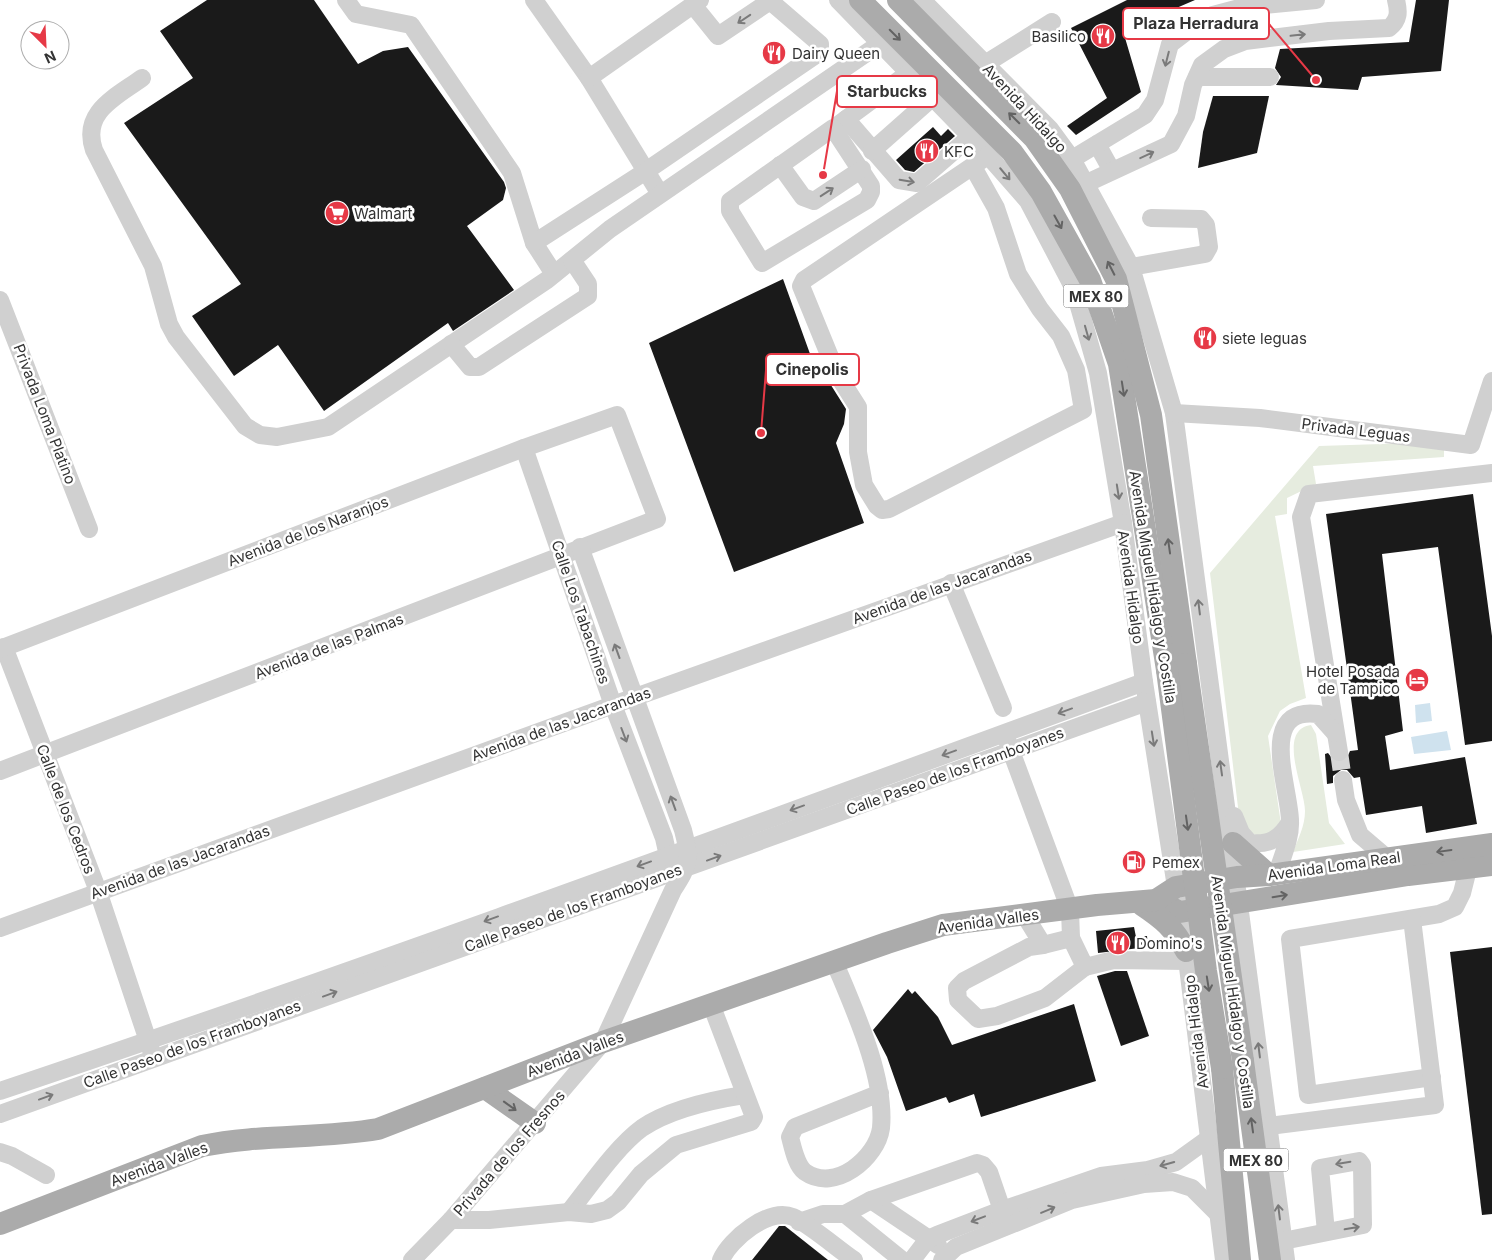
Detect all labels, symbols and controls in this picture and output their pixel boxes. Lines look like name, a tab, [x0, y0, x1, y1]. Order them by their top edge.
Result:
callout: Plaza Herradura	[1123, 8, 1269, 39]
text: Plaza Herradura	[1133, 13, 1259, 33]
one-way arrow	[737, 14, 751, 24]
north arrow	[20, 20, 70, 70]
restaurant icon: Basilico	[1090, 23, 1116, 49]
place label: Basilico	[1031, 27, 1086, 46]
one-way arrow	[889, 28, 901, 41]
one-way arrow	[1289, 30, 1305, 40]
restaurant icon: Dairy Queen	[761, 40, 787, 66]
place label: Dairy Queen	[792, 44, 880, 63]
text: N	[42, 47, 59, 67]
one-way arrow	[1162, 50, 1171, 66]
street label: Avenida Hidalgo	[979, 60, 1071, 156]
callout: Starbucks	[837, 76, 937, 107]
text: Starbucks	[847, 81, 927, 101]
one-way arrow	[1008, 111, 1020, 124]
restaurant icon: KFC	[914, 138, 940, 164]
place label: KFC	[944, 142, 974, 161]
one-way arrow	[1139, 150, 1154, 160]
one-way arrow	[999, 168, 1011, 181]
one-way arrow	[899, 177, 915, 187]
one-way arrow	[819, 187, 833, 197]
supermarket icon: Walmart	[324, 200, 350, 226]
place label: Walmart	[354, 204, 413, 223]
one-way arrow	[1053, 215, 1063, 230]
one-way arrow	[1106, 261, 1115, 276]
road number: MEX 80	[1064, 284, 1128, 308]
one-way arrow	[1082, 324, 1092, 340]
restaurant icon: siete leguas	[1192, 325, 1218, 351]
place label: siete leguas	[1222, 329, 1307, 348]
street label: Privada Loma Platino	[9, 341, 81, 487]
callout: Cinepolis	[766, 354, 859, 385]
text: Cinepolis	[775, 359, 849, 379]
one-way arrow	[1118, 380, 1128, 396]
street label: Privada Leguas	[1301, 414, 1411, 446]
street label: Avenida Miguel Hidalgo y Costilla	[1125, 469, 1181, 705]
one-way arrow	[1113, 483, 1123, 499]
street label: Avenida de los Naranjos	[225, 492, 391, 570]
street label: Avenida Hidalgo	[1114, 529, 1148, 645]
street label: Calle Los Tabachines	[548, 538, 615, 686]
one-way arrow	[1164, 538, 1174, 554]
street label: Avenida de las Jacarandas	[850, 546, 1034, 628]
one-way arrow	[1193, 599, 1203, 615]
street label: Avenida de las Palmas	[252, 609, 406, 683]
one-way arrow	[612, 643, 621, 659]
place label: Hotel Posada de Tampico	[1306, 662, 1400, 698]
hotel icon: Hotel Posada de Tampico	[1404, 667, 1430, 693]
street label: Avenida de las Jacarandas	[469, 683, 653, 765]
one-way arrow	[1058, 707, 1073, 716]
street label: Calle Paseo de los Framboyanes	[844, 723, 1066, 819]
one-way arrow	[620, 727, 629, 742]
one-way arrow	[1148, 731, 1158, 747]
street label: Calle de los Cedros	[32, 741, 100, 877]
one-way arrow	[942, 749, 957, 758]
one-way arrow	[1216, 760, 1226, 776]
one-way arrow	[668, 796, 677, 811]
one-way arrow	[789, 804, 805, 813]
one-way arrow	[1182, 814, 1192, 830]
street label: Avenida de las Jacarandas	[88, 821, 272, 903]
one-way arrow	[1436, 846, 1452, 856]
street label: Avenida Loma Real	[1266, 847, 1402, 885]
fuel station icon: Pemex	[1121, 849, 1147, 875]
one-way arrow	[706, 853, 721, 862]
place label: Pemex	[1152, 853, 1200, 872]
street label: Calle Paseo de los Framboyanes	[462, 860, 684, 956]
one-way arrow	[637, 860, 652, 869]
street label: Avenida Miguel Hidalgo y Costilla	[1207, 874, 1259, 1110]
one-way arrow	[1271, 890, 1287, 900]
street label: Avenida Valles	[936, 904, 1040, 938]
one-way arrow	[484, 915, 499, 924]
restaurant icon: Domino's	[1105, 930, 1131, 956]
place label: Domino's	[1136, 934, 1203, 953]
street label: Avenida Hidalgo	[1180, 974, 1212, 1090]
one-way arrow	[1204, 975, 1214, 991]
one-way arrow	[322, 989, 338, 999]
street label: Calle Paseo de los Framboyanes	[81, 996, 303, 1092]
street label: Avenida Valles	[524, 1027, 626, 1081]
one-way arrow	[1254, 1043, 1264, 1059]
street label: Privada de los Fresnos	[449, 1086, 569, 1220]
one-way arrow	[38, 1092, 53, 1101]
one-way arrow	[503, 1100, 516, 1111]
one-way arrow	[1247, 1117, 1257, 1133]
street label: Avenida Valles	[108, 1138, 210, 1190]
road number: MEX 80	[1224, 1148, 1288, 1172]
one-way arrow	[1336, 1158, 1352, 1168]
one-way arrow	[1160, 1160, 1176, 1170]
one-way arrow	[1274, 1204, 1284, 1220]
one-way arrow	[1040, 1205, 1055, 1214]
one-way arrow	[971, 1215, 986, 1224]
one-way arrow	[1344, 1223, 1360, 1233]

